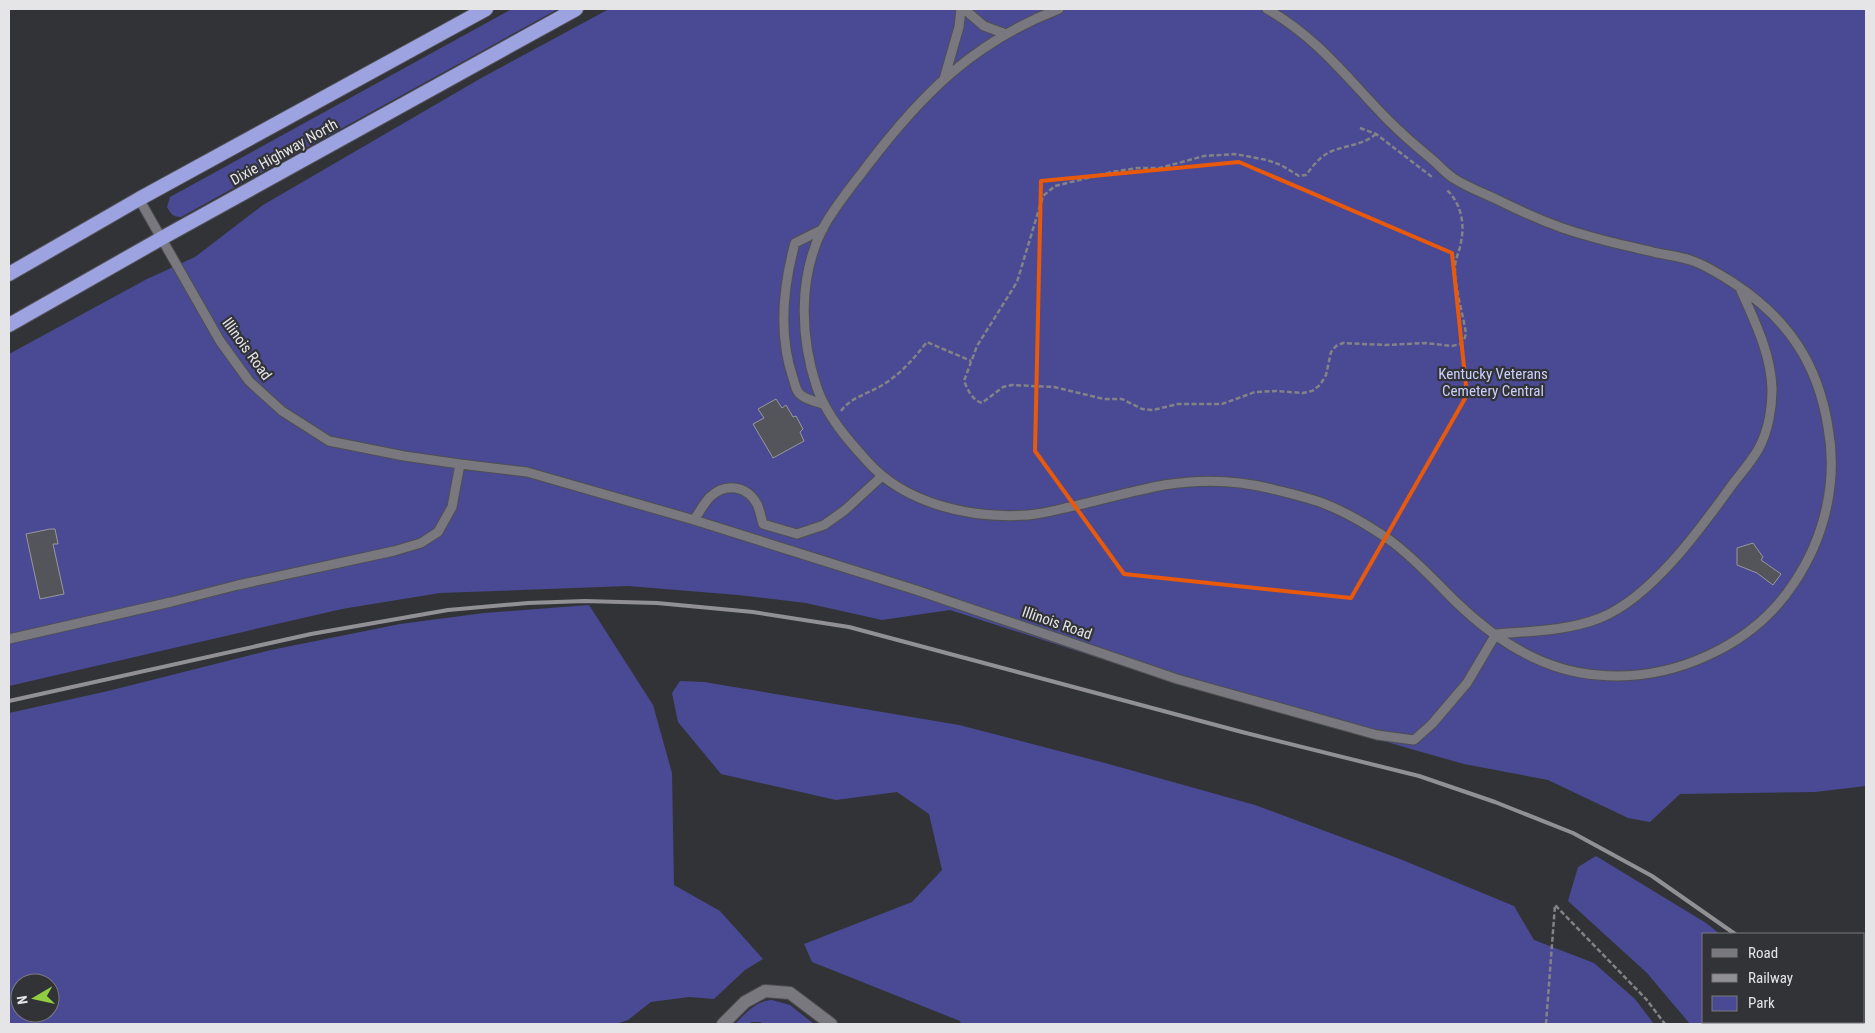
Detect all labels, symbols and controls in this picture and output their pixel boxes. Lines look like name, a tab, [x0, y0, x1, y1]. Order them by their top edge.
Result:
street label: Dixie Highway North	[227, 115, 341, 189]
street label: lllinois Road	[218, 314, 276, 384]
park label: Kentucky Veterans Cemetery Central	[1438, 365, 1548, 400]
street label: Illinois Road	[1020, 603, 1094, 643]
legend	[1702, 933, 1865, 1023]
text: Road	[1748, 944, 1778, 962]
text: Railway	[1748, 969, 1793, 987]
north arrow	[10, 973, 60, 1023]
text: Park	[1748, 994, 1775, 1012]
text: N	[14, 995, 31, 1006]

